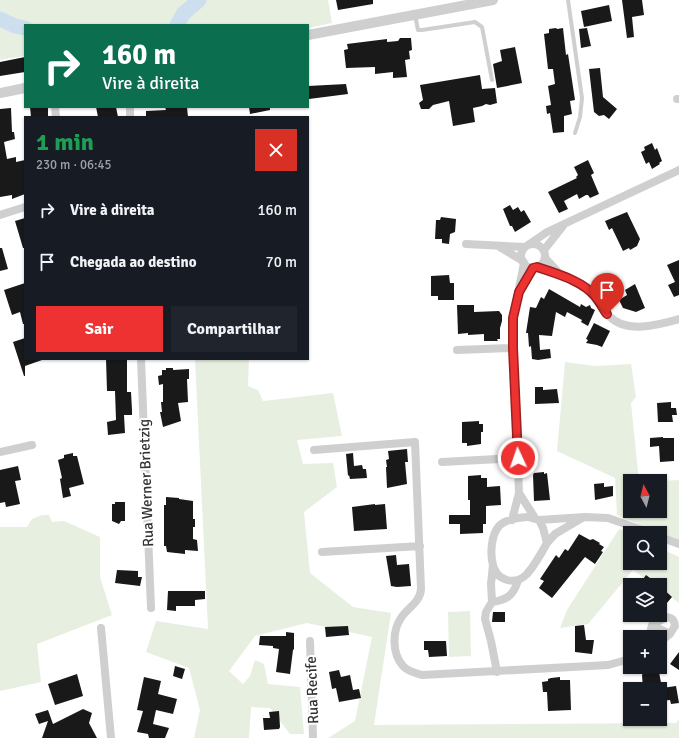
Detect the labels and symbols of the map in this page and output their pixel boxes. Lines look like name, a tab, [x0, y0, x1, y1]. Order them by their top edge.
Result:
pin	[590, 273, 624, 314]
street label: Rua Werner Brietzig	[135, 419, 157, 547]
position arrow	[497, 437, 539, 479]
north arrow	[623, 474, 667, 518]
street label: Rua Recife	[302, 656, 322, 724]

